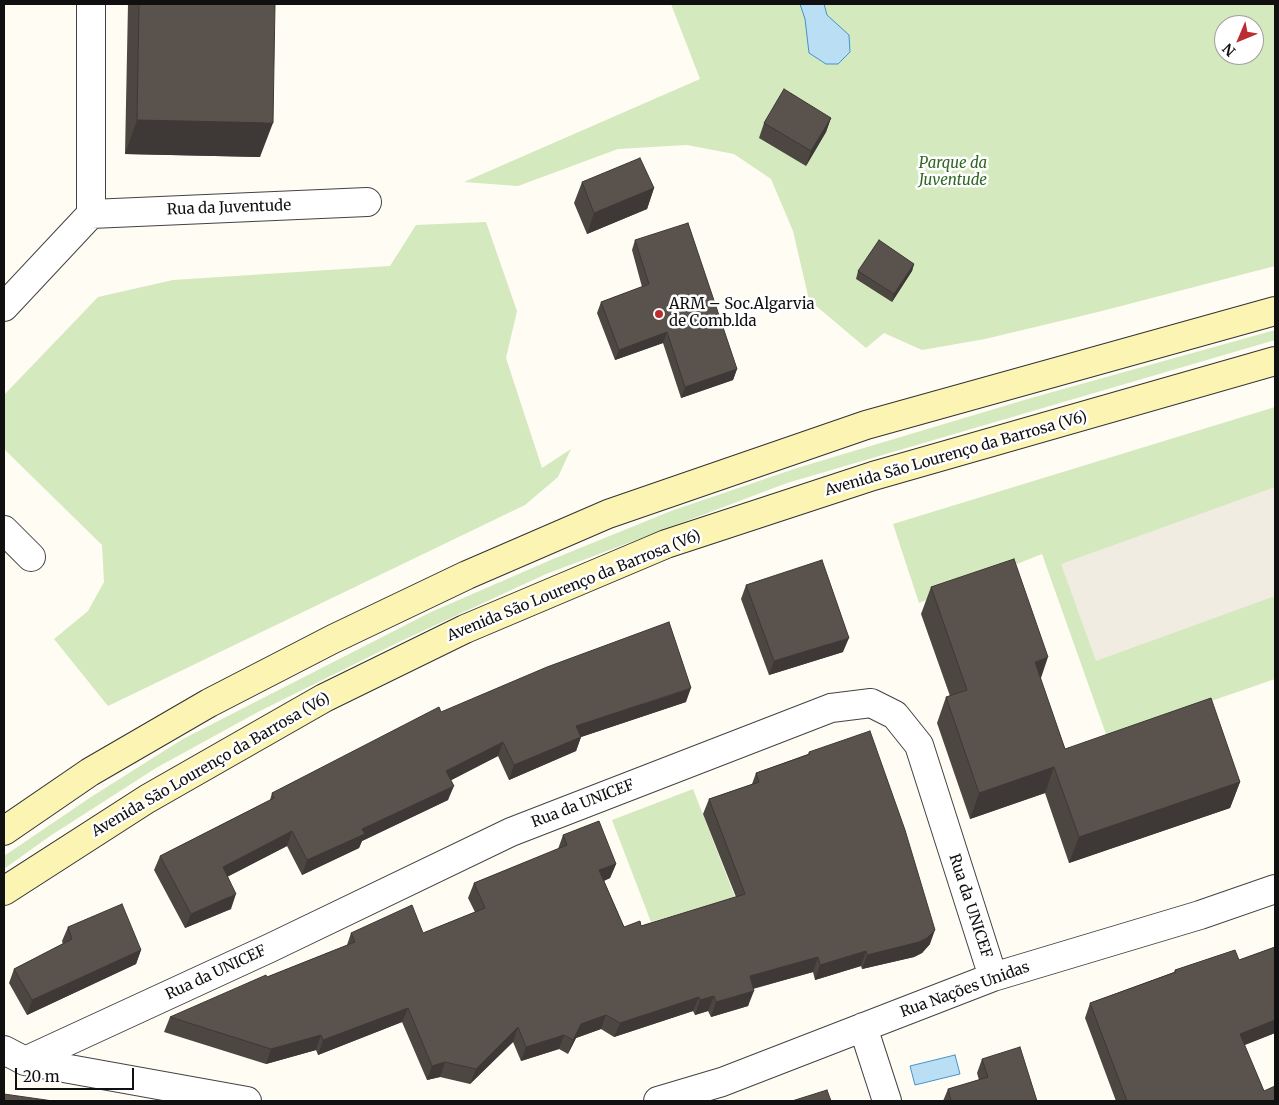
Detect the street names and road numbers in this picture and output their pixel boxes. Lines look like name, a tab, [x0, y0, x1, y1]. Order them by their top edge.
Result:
street label: Rua da Juventude	[167, 197, 291, 219]
street label: Avenida São Lourenço da Barrosa (V6)	[823, 408, 1089, 500]
street label: Avenida São Lourenço da Barrosa (V6)	[445, 527, 703, 645]
street label: Avenida São Lourenço da Barrosa (V6)	[89, 689, 333, 841]
street label: Rua da UNICEF	[529, 776, 637, 832]
street label: Rua da UNICEF	[945, 852, 995, 960]
street label: Rua da UNICEF	[163, 942, 269, 1004]
street label: Rua Nações Unidas	[898, 958, 1032, 1022]

